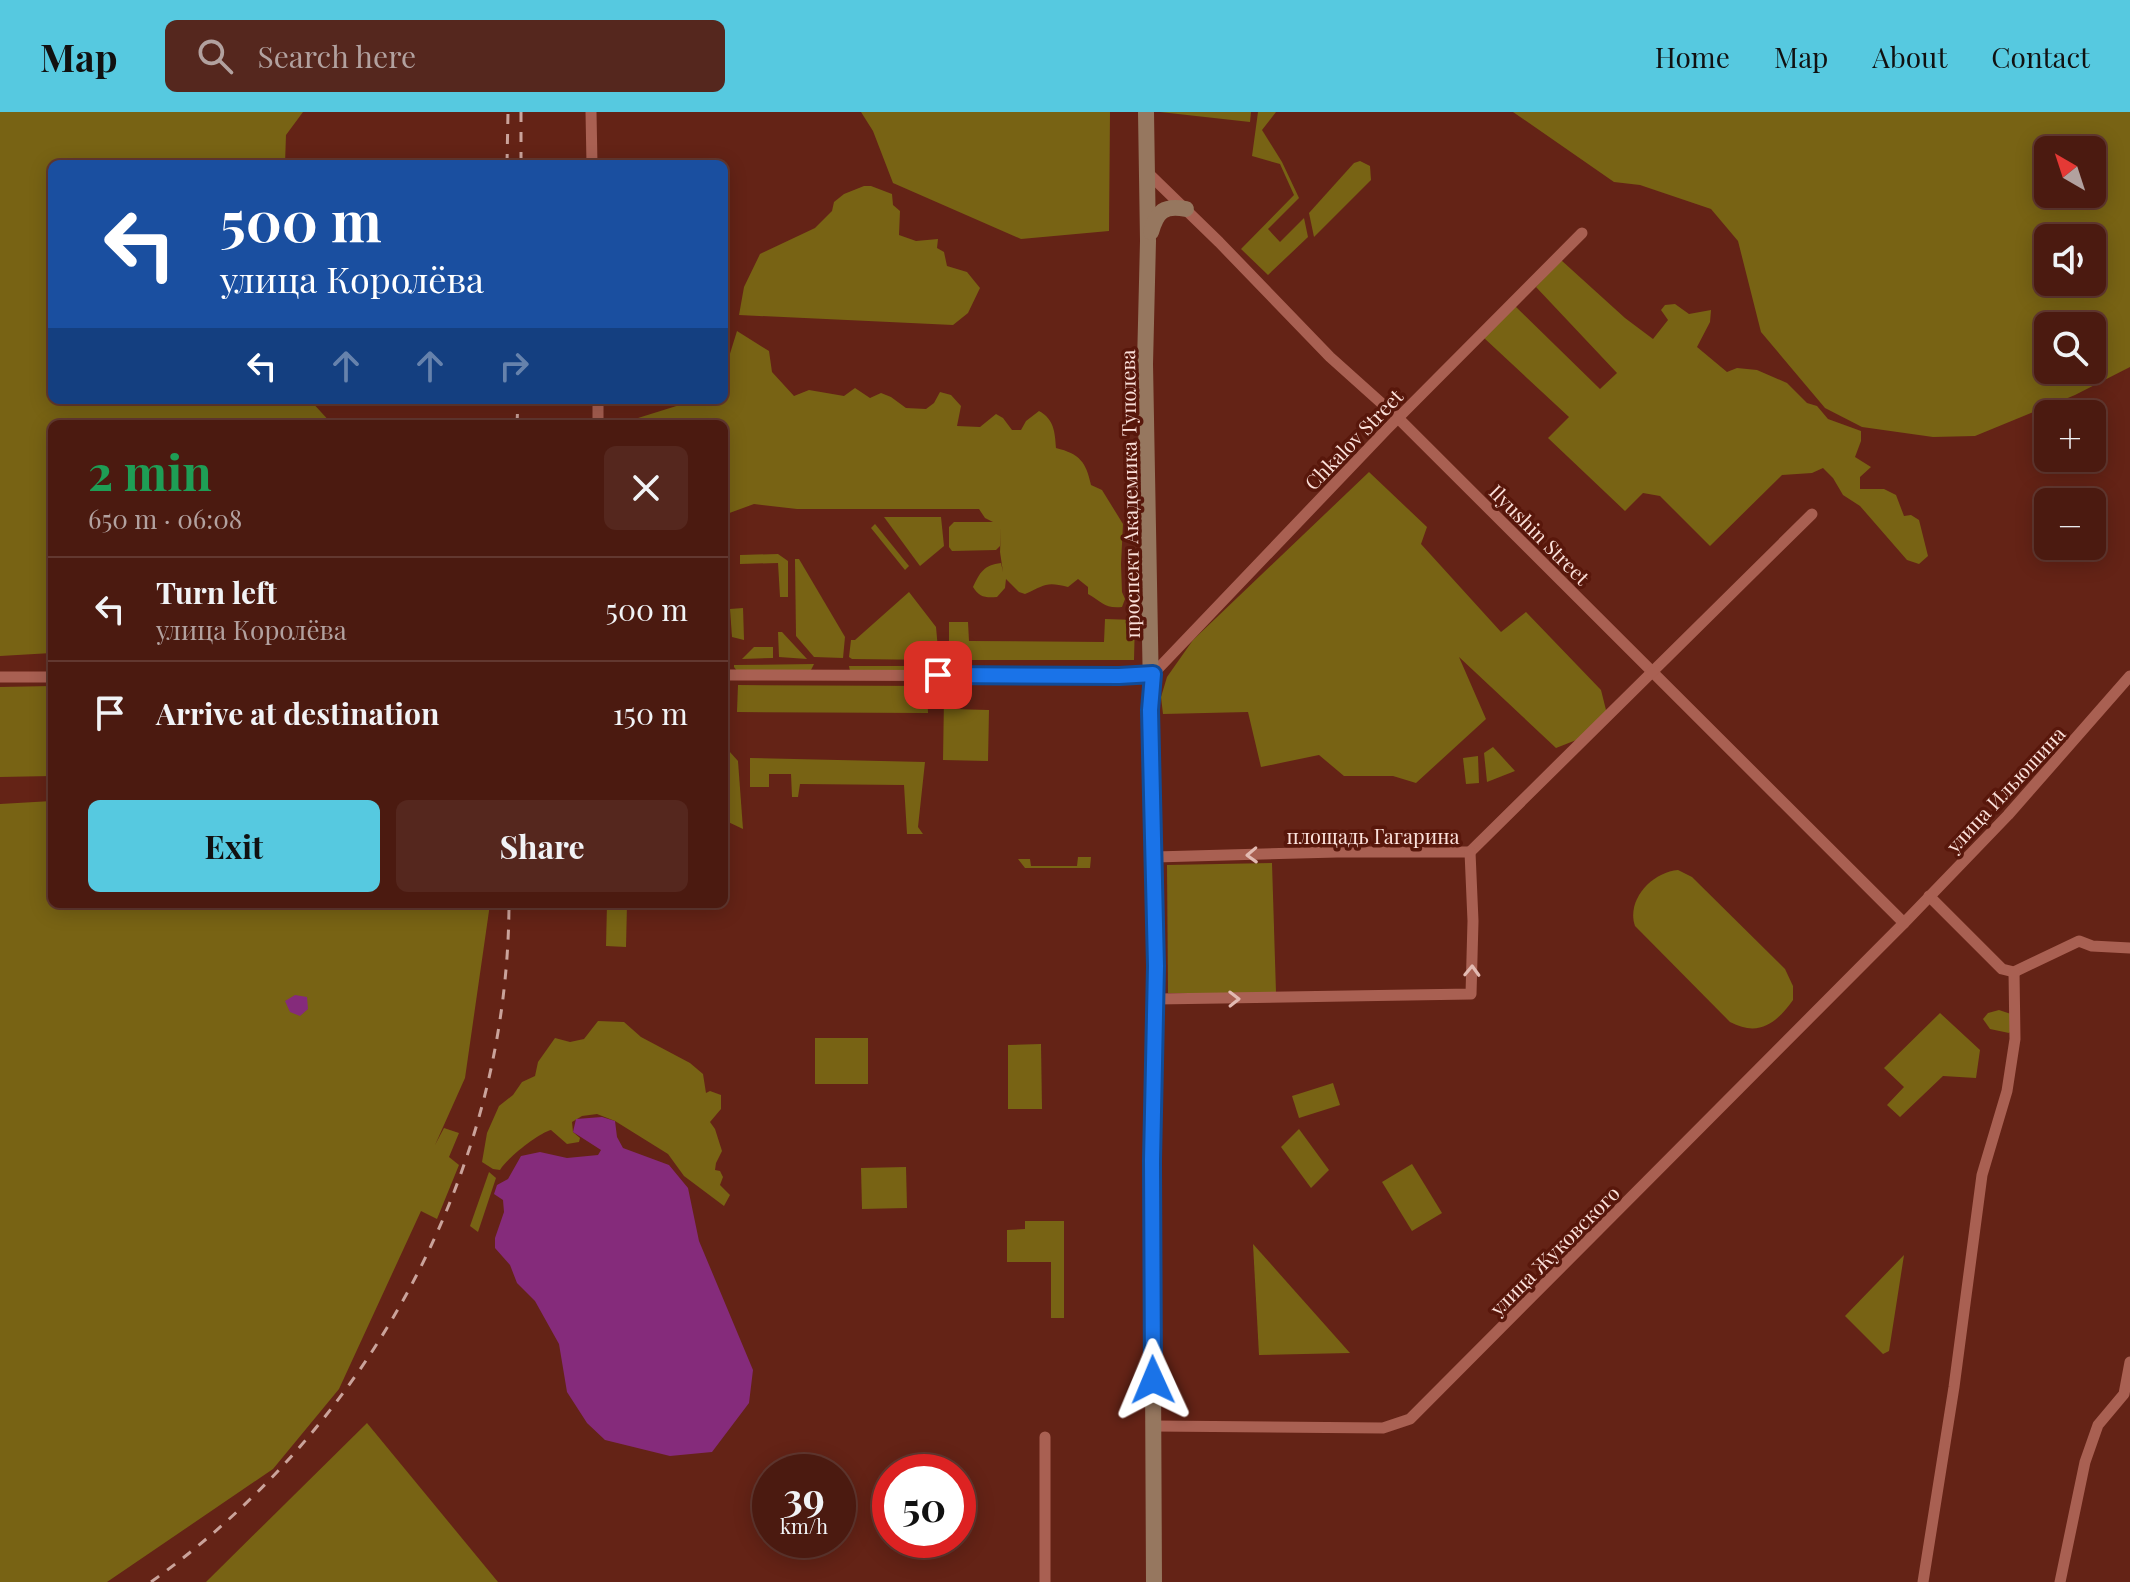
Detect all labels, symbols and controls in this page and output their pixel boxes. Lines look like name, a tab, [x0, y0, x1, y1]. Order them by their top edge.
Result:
search box	[165, 20, 725, 92]
text: Map	[40, 31, 117, 82]
icon: search	[193, 34, 237, 78]
text: Search here	[257, 36, 416, 76]
text: Home	[1655, 38, 1730, 75]
text: Map	[1774, 38, 1828, 75]
text: About	[1872, 38, 1947, 75]
text: Contact	[1991, 38, 2090, 75]
north arrow	[2034, 136, 2106, 208]
map controls	[2034, 136, 2106, 560]
text: 500 m	[220, 182, 382, 257]
icon: left	[88, 192, 192, 296]
button: sound	[2034, 224, 2106, 296]
text: улица Королёва	[220, 254, 484, 302]
button: search	[2034, 312, 2106, 384]
icon: left	[240, 344, 284, 388]
icon: ahead	[324, 344, 368, 388]
icon: ahead	[408, 344, 452, 388]
icon: right	[492, 344, 536, 388]
street label: проспект Академика Туполева	[1113, 349, 1145, 639]
street label: Chkalov Street	[1298, 382, 1409, 495]
button: +	[2034, 400, 2106, 472]
text: 2 min	[88, 439, 212, 503]
button: close	[604, 446, 688, 530]
street label: Ilyushin Street	[1484, 478, 1597, 591]
button: −	[2034, 488, 2106, 560]
text: 650 m · 06:08	[88, 501, 242, 536]
text: Turn left	[156, 572, 277, 612]
icon: left	[88, 587, 132, 631]
text: 500 m	[605, 589, 688, 629]
text: улица Королёва	[156, 612, 347, 647]
pin	[904, 641, 972, 709]
icon: arrive	[916, 653, 960, 697]
icon: arrive	[88, 691, 132, 735]
text: Arrive at destination	[156, 693, 439, 733]
text: 150 m	[613, 693, 688, 733]
street label: улица Ильюшина	[1939, 720, 2071, 859]
button: Exit	[88, 800, 380, 892]
button: Share	[396, 800, 688, 892]
street label: площадь Гагарина	[1287, 822, 1459, 849]
one-way arrow	[1245, 846, 1258, 863]
one-way arrow	[1463, 964, 1480, 977]
one-way arrow	[1228, 991, 1241, 1008]
street label: улица Жуковского	[1483, 1179, 1625, 1321]
position arrow	[1111, 1338, 1195, 1422]
speed limit sign: 50	[872, 1454, 976, 1558]
text: 39	[783, 1469, 825, 1522]
text: km/h	[780, 1512, 828, 1539]

